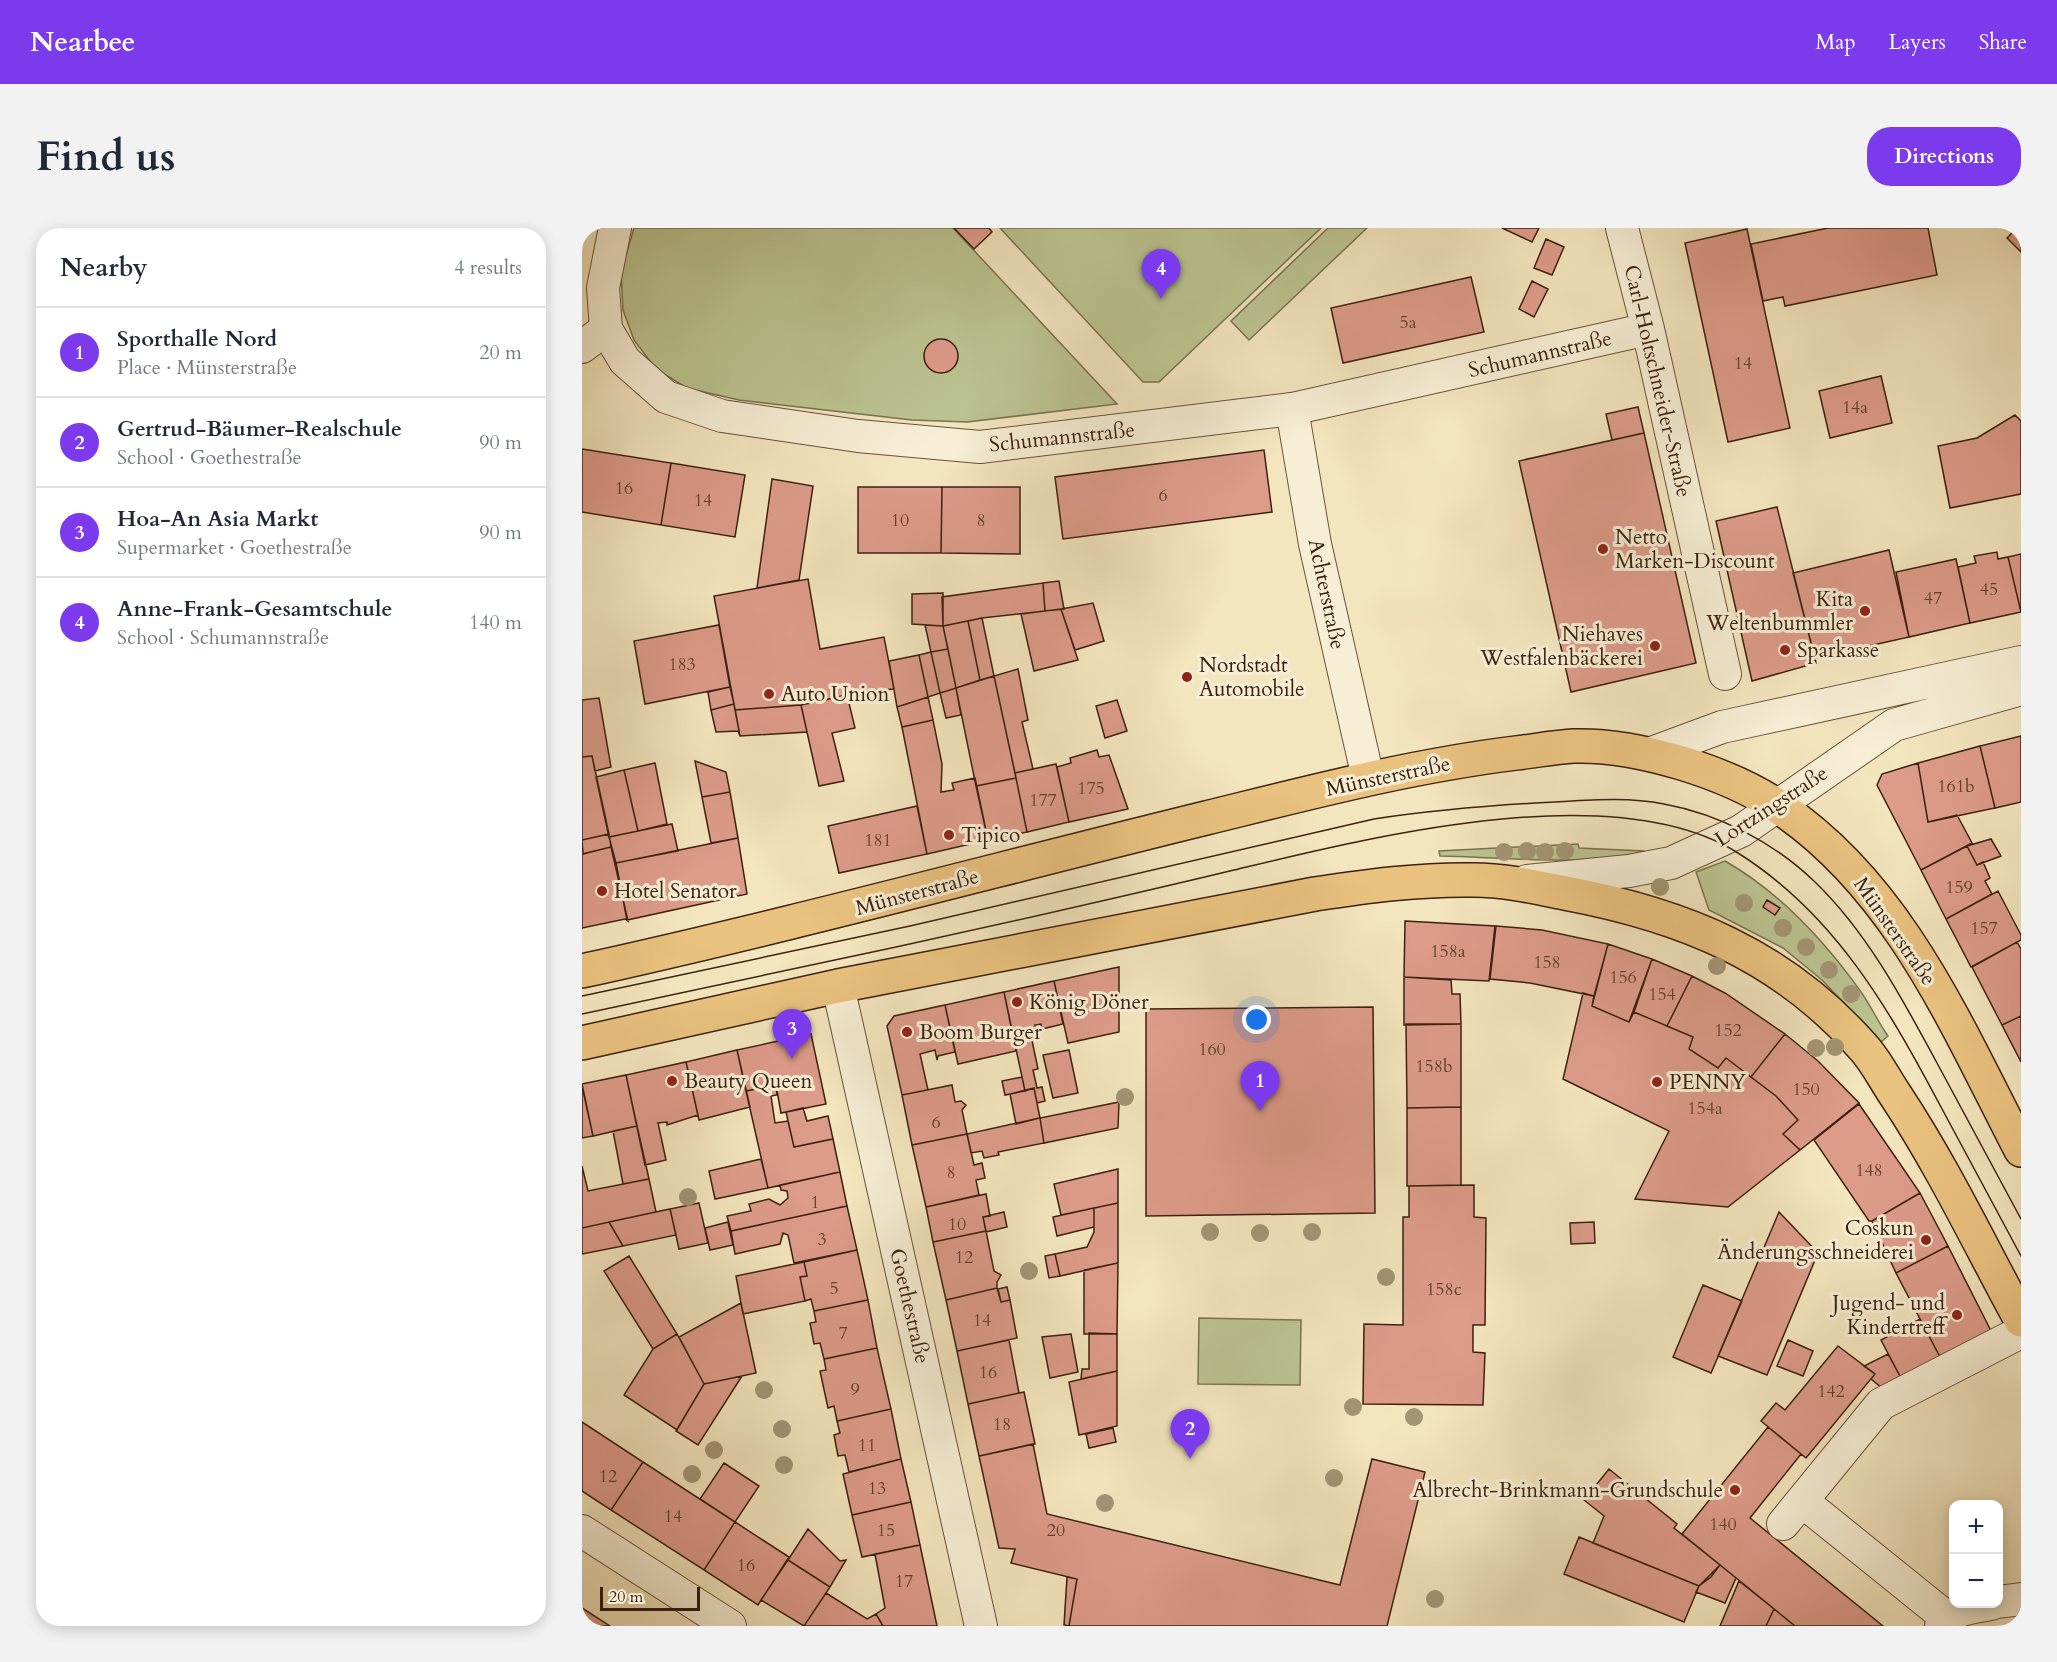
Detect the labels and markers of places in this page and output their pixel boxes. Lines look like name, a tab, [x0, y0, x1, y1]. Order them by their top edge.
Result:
pin: 4	[1142, 250, 1180, 299]
place label: Netto Marken-Discount	[1615, 523, 1775, 576]
marker: Netto Marken-Discount	[1596, 542, 1610, 556]
place label: Kita Weltenbummler	[1705, 585, 1853, 638]
marker: Kita Weltenbummler	[1858, 604, 1872, 618]
place label: Niehaves Westfalenbäckerei	[1479, 620, 1643, 673]
place label: Sparkasse	[1797, 636, 1879, 665]
marker: Niehaves Westfalenbäckerei	[1648, 639, 1662, 653]
marker: Sparkasse	[1778, 643, 1792, 657]
place label: Nordstadt Automobile	[1199, 651, 1305, 704]
marker: Nordstadt Automobile	[1180, 670, 1194, 684]
place label: Auto Union	[781, 680, 889, 709]
marker: Auto Union	[762, 687, 776, 701]
place label: Tipico	[961, 821, 1020, 850]
marker: Tipico	[942, 828, 956, 842]
place label: Hotel Senator	[614, 877, 737, 906]
marker: Hotel Senator	[595, 884, 609, 898]
place label: König Döner	[1029, 988, 1149, 1017]
marker: König Döner	[1010, 995, 1024, 1009]
pin: 3	[772, 1010, 812, 1059]
place label: Boom Burger	[919, 1018, 1042, 1047]
marker: Boom Burger	[900, 1025, 914, 1039]
pin: 1	[1240, 1062, 1280, 1111]
place label: Beauty Queen	[684, 1067, 812, 1096]
place label: PENNY	[1669, 1068, 1746, 1097]
marker: Beauty Queen	[665, 1074, 679, 1088]
marker: PENNY	[1650, 1075, 1664, 1089]
place label: Coskun Änderungsschneiderei	[1717, 1214, 1914, 1267]
marker: Coskun Änderungsschneiderei	[1919, 1233, 1933, 1247]
place label: Jugend- und Kindertreff	[1829, 1289, 1948, 1342]
marker: Jugend- und Kindertreff	[1950, 1308, 1964, 1322]
pin: 2	[1170, 1410, 1210, 1459]
place label: Albrecht-Brinkmann-Grundschule	[1413, 1476, 1723, 1505]
marker: Albrecht-Brinkmann-Grundschule	[1728, 1483, 1742, 1497]

